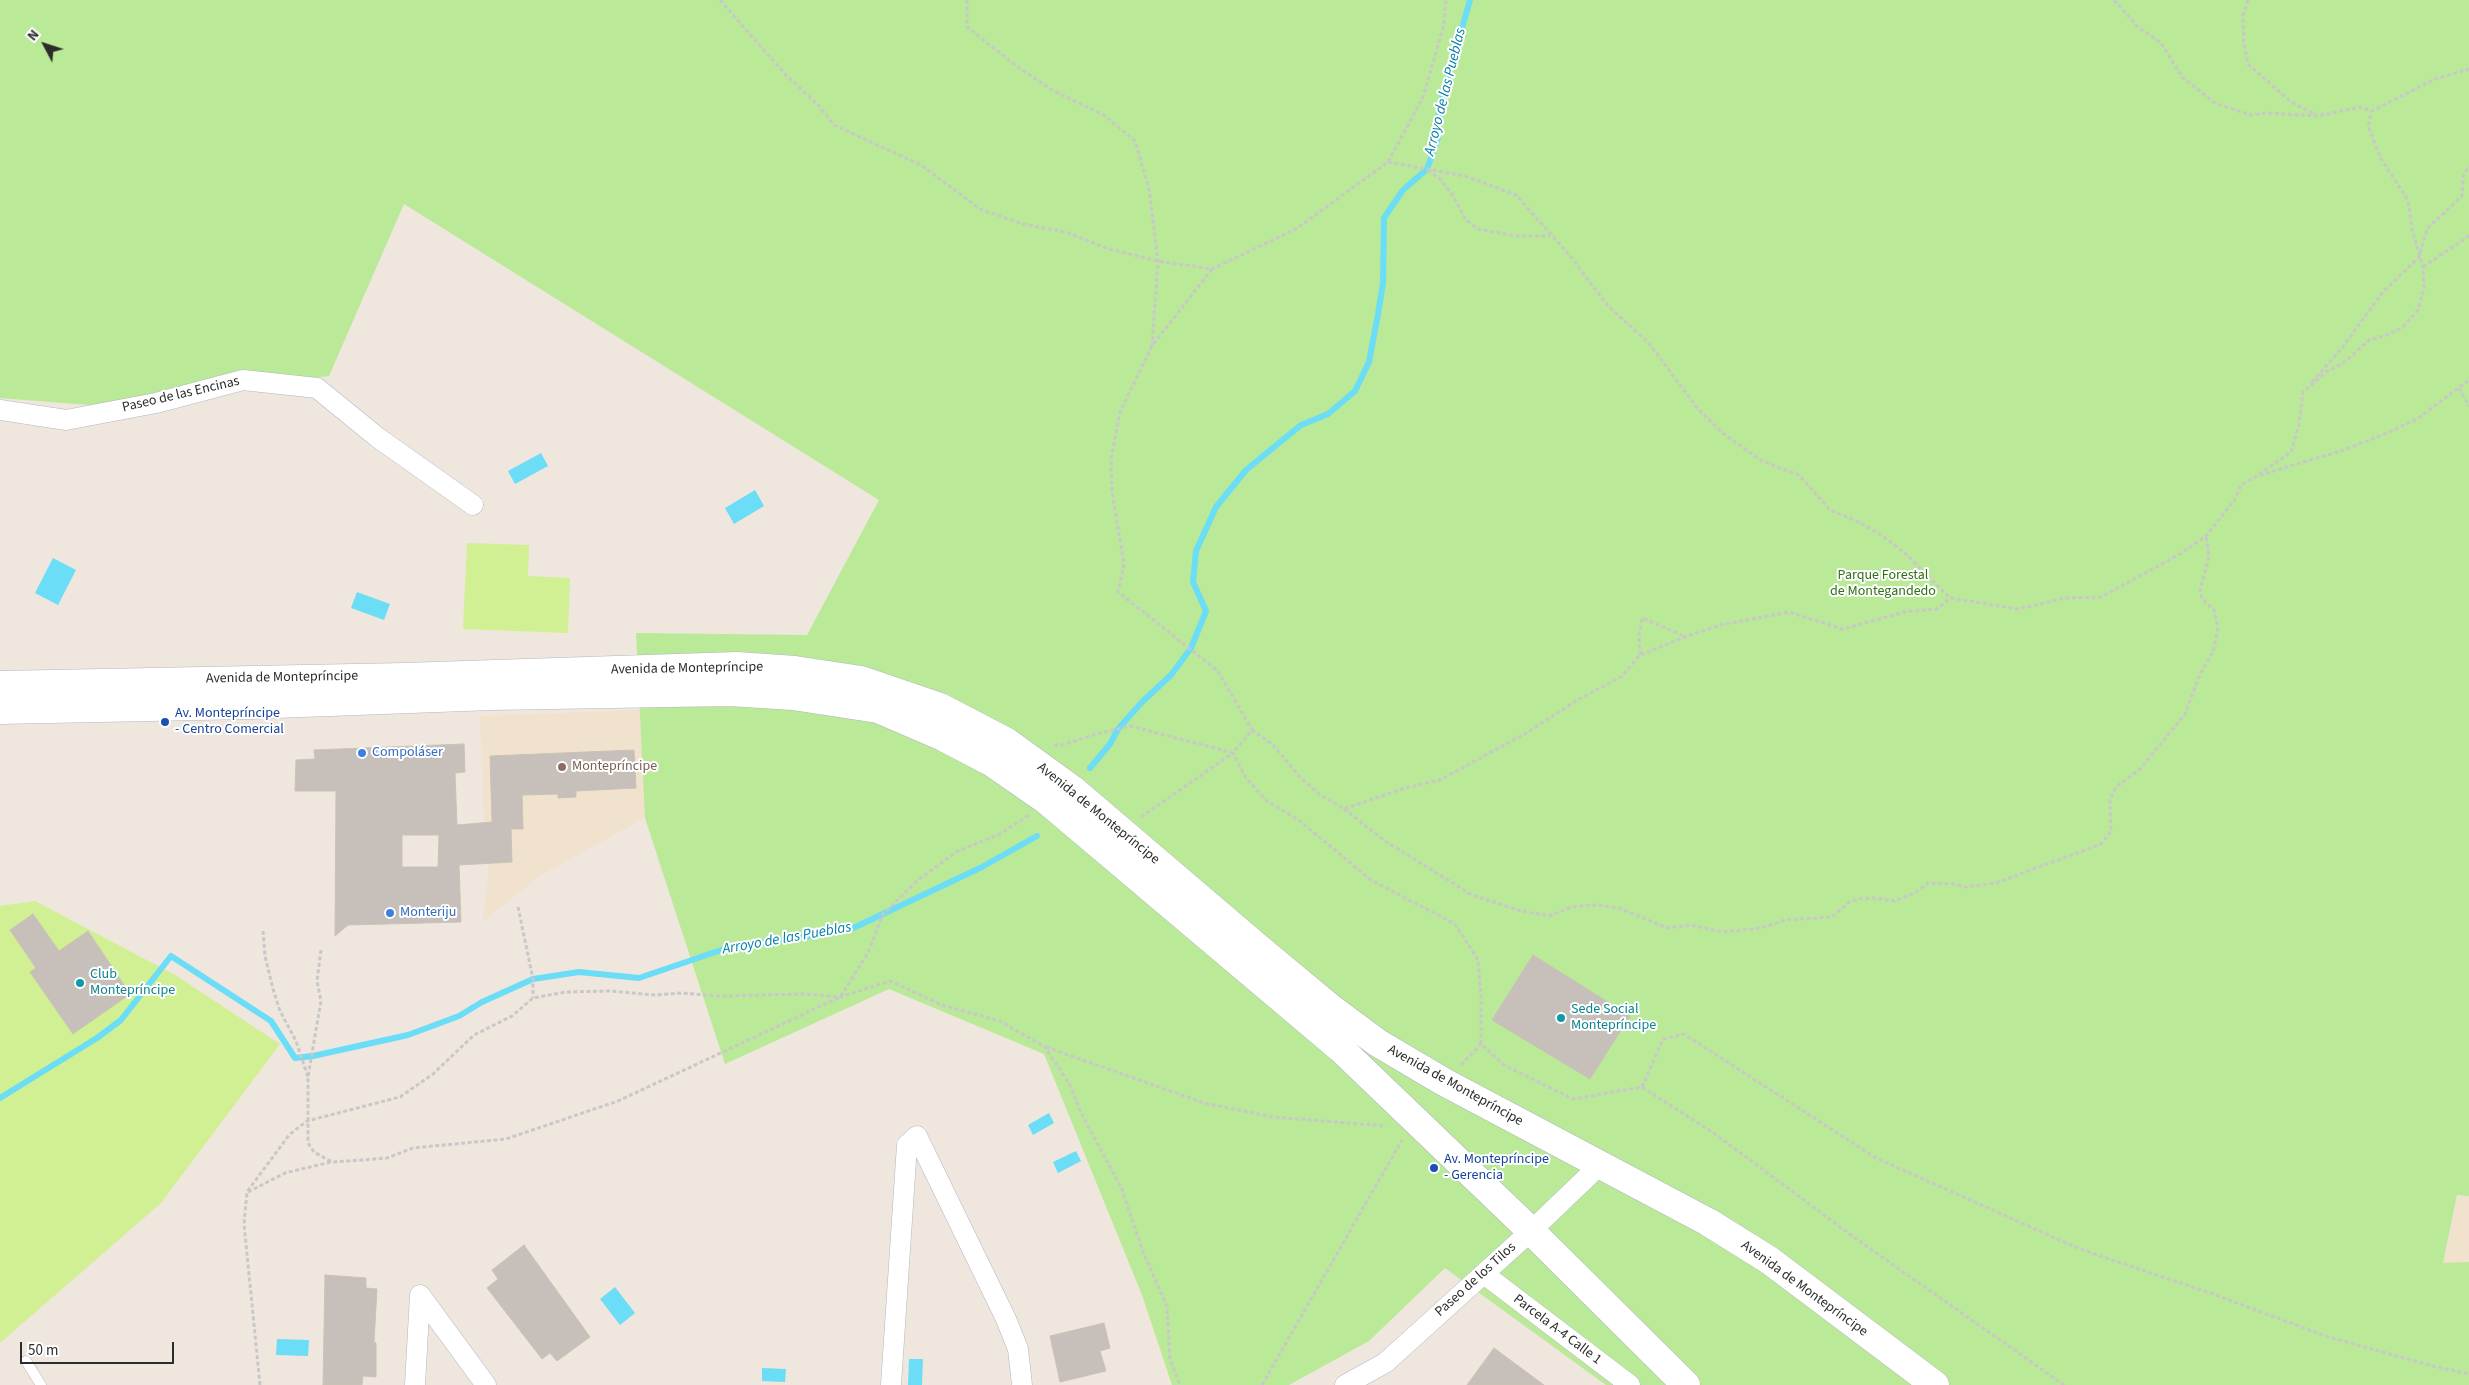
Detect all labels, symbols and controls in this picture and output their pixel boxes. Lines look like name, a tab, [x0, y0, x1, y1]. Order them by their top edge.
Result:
north arrow	[20, 20, 70, 70]
text: N	[23, 25, 44, 45]
water label: Arroyo de las Pueblas	[1421, 26, 1471, 158]
street label: Paseo de las Encinas	[121, 373, 241, 417]
park label: Parque Forestal de Montegandedo	[1830, 568, 1936, 600]
street label: Avenida de Montepríncipe	[611, 659, 763, 679]
street label: Avenida de Montepríncipe	[206, 668, 358, 688]
place label: Av. Montepríncipe - Centro Comercial	[175, 706, 284, 739]
marker: Av. Montepríncipe - Centro Comercial	[159, 716, 171, 728]
place label: Compoláser	[372, 745, 443, 761]
marker: Compoláser	[356, 747, 368, 759]
place label: Montepríncipe	[572, 759, 657, 775]
street label: Avenida de Montepríncipe	[1034, 760, 1162, 868]
marker: Montepríncipe	[556, 761, 568, 773]
place label: Monteriju	[400, 905, 456, 921]
marker: Monteriju	[384, 907, 396, 919]
water label: Arroyo de las Pueblas	[721, 919, 853, 959]
place label: Club Montepríncipe	[90, 967, 175, 1000]
marker: Club Montepríncipe	[74, 977, 86, 989]
place label: Sede Social Montepríncipe	[1571, 1002, 1656, 1034]
marker: Sede Social Montepríncipe	[1555, 1012, 1567, 1024]
street label: Avenida de Montepríncipe	[1384, 1042, 1526, 1130]
place label: Av. Montepríncipe - Gerencia	[1444, 1152, 1549, 1184]
marker: Av. Montepríncipe - Gerencia	[1428, 1162, 1440, 1174]
street label: Avenida de Montepríncipe	[1737, 1237, 1871, 1341]
street label: Paseo de los Tilos	[1432, 1239, 1520, 1321]
street label: Parcela A-4 Calle 1	[1510, 1291, 1604, 1369]
scale bar	[22, 1332, 176, 1364]
text: 50 m	[28, 1340, 58, 1361]

